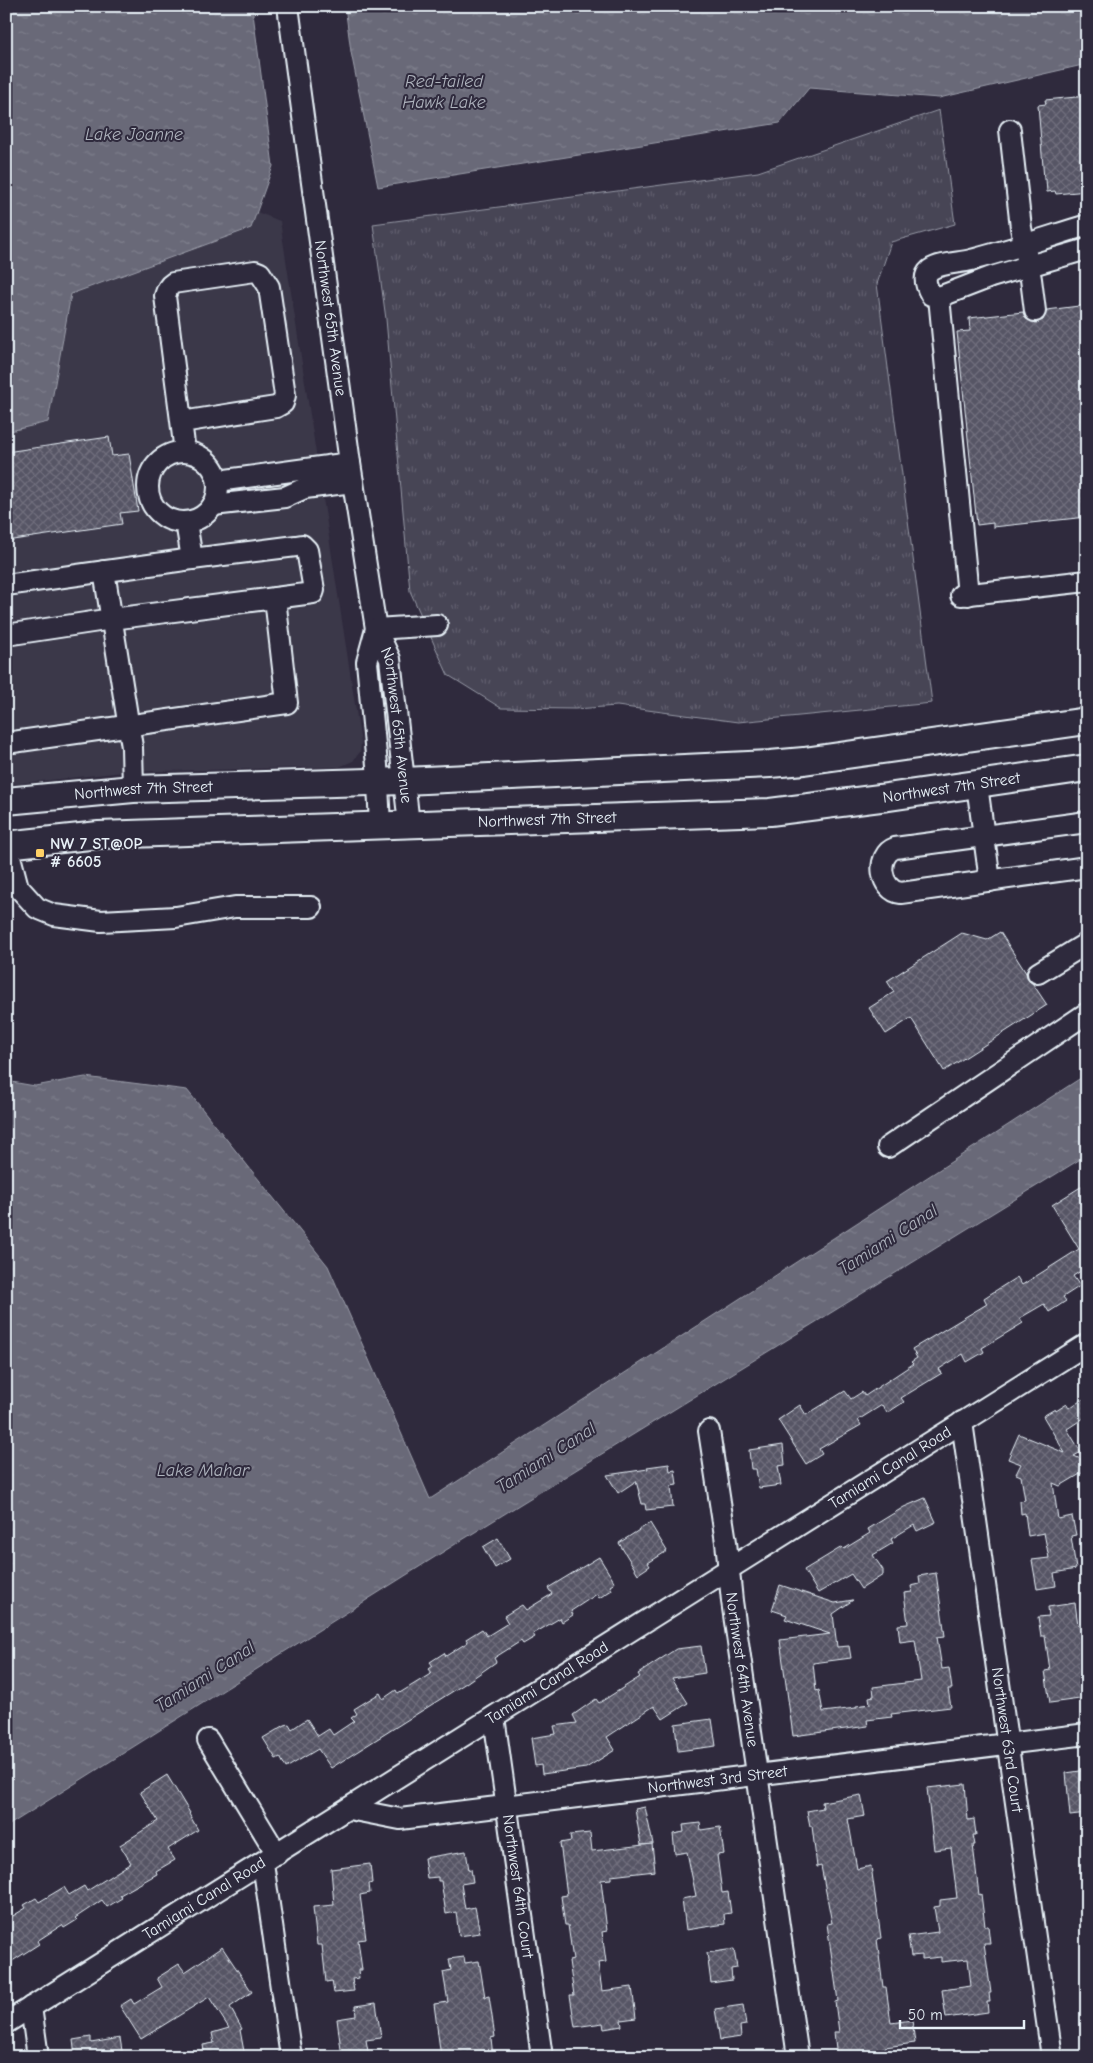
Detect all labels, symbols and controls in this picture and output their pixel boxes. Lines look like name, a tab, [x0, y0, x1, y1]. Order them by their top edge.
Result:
water label: Red-tailed Hawk Lake	[402, 71, 486, 113]
water label: Lake Joanne	[85, 124, 183, 145]
street label: Northwest 65th Avenue	[311, 239, 350, 397]
street label: Northwest 65th Avenue	[377, 644, 416, 804]
street label: Northwest 7th Street	[882, 769, 1022, 807]
street label: Northwest 7th Street	[74, 778, 213, 803]
street label: Northwest 7th Street	[478, 808, 617, 831]
place label: NW 7 ST@OP # 6605	[50, 835, 142, 871]
marker: NW 7 ST@OP # 6605	[34, 847, 46, 859]
water label: Tamiami Canal	[835, 1200, 942, 1280]
water label: Tamiami Canal	[493, 1418, 600, 1498]
street label: Tamiami Canal Road	[826, 1423, 955, 1513]
water label: Lake Mahar	[157, 1460, 250, 1481]
street label: Northwest 64th Avenue	[722, 1591, 762, 1748]
water label: Tamiami Canal	[152, 1637, 259, 1717]
street label: Tamiami Canal Road	[483, 1638, 612, 1728]
street label: Northwest 63rd Court	[988, 1666, 1026, 1814]
street label: Northwest 3rd Street	[647, 1762, 789, 1797]
street label: Northwest 64th Court	[499, 1813, 537, 1960]
street label: Tamiami Canal Road	[140, 1853, 269, 1944]
scale bar	[900, 1998, 1024, 2030]
text: 50 m	[908, 2006, 943, 2024]

